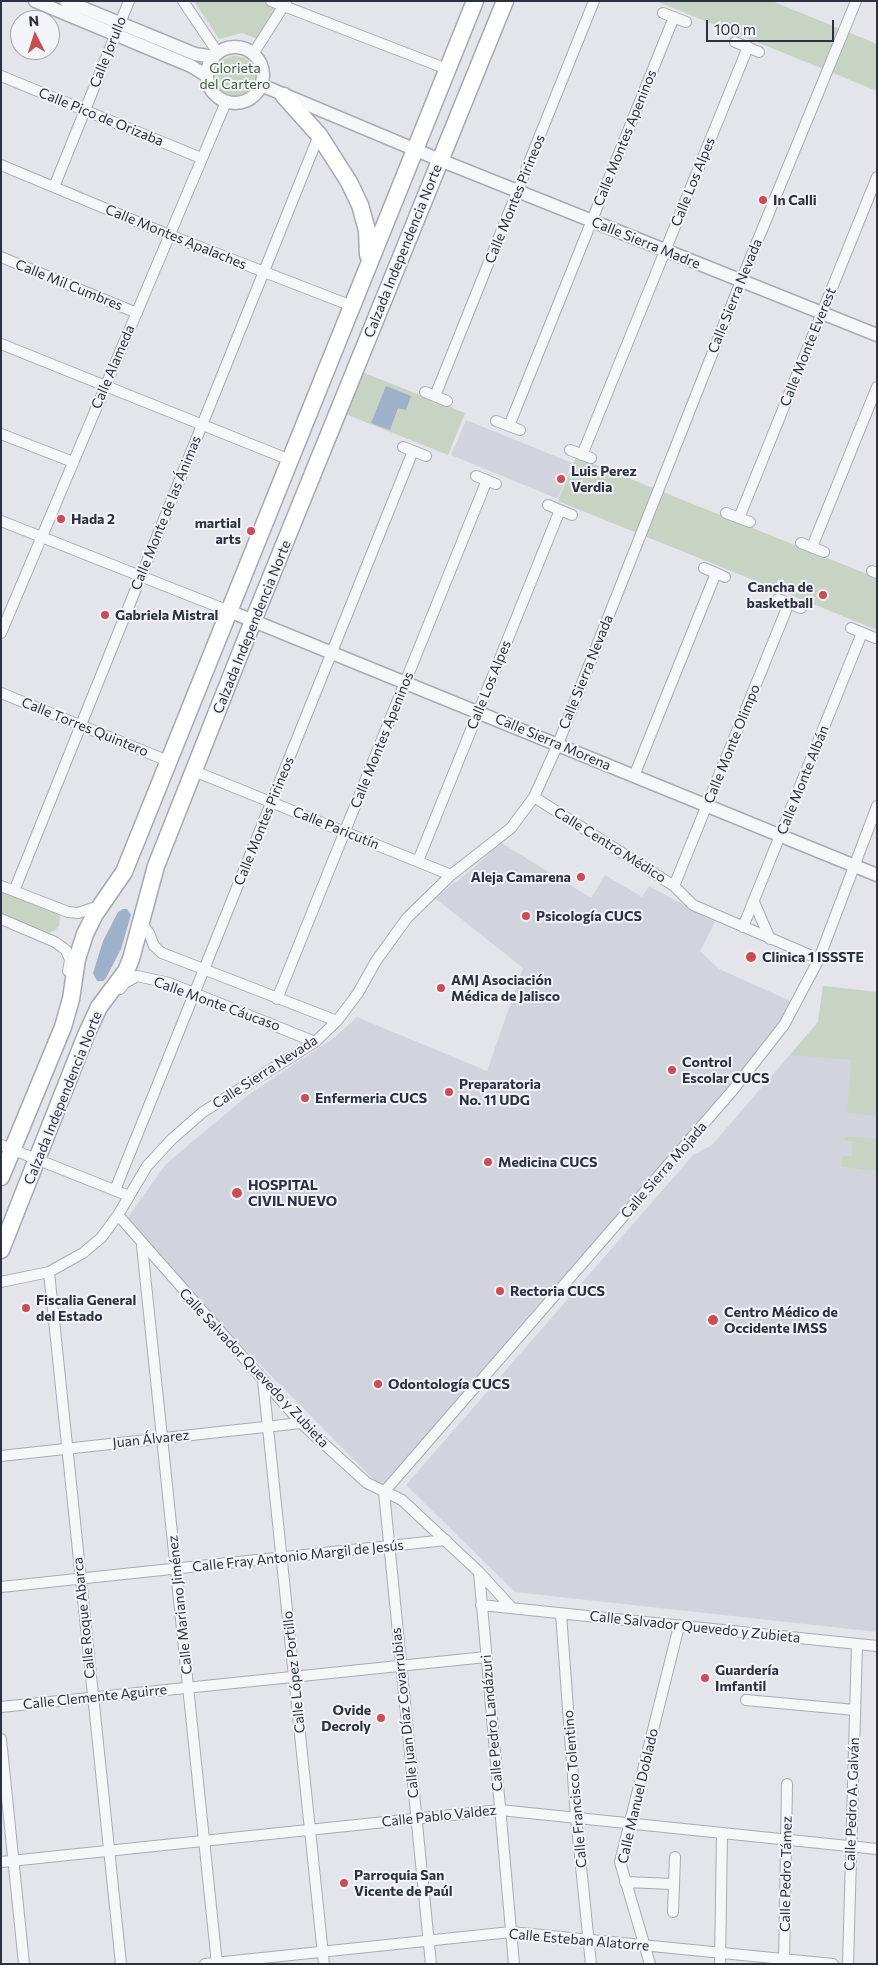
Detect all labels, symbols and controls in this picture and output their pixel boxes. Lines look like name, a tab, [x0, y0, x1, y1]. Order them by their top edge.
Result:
north arrow	[10, 10, 60, 60]
scale bar	[708, 10, 836, 42]
text: N	[28, 12, 40, 29]
street label: Calle Jorullo	[86, 14, 130, 90]
text: 100 m	[714, 20, 756, 38]
park label: Glorieta del Cartero	[200, 60, 270, 92]
street label: Calle Montes Apeninos	[590, 67, 660, 209]
street label: Calle Pico de Orizaba	[36, 84, 166, 150]
street label: Calle Montes Pirineos	[481, 132, 549, 266]
street label: Calle Los Alpes	[667, 135, 719, 229]
street label: Calzada Independencia Norte	[360, 162, 446, 340]
place label: In Calli	[773, 192, 817, 208]
marker: In Calli	[757, 194, 769, 206]
street label: Calle Montes Apalaches	[103, 201, 249, 273]
street label: Calle Sierra Madre	[589, 214, 703, 272]
street label: Calle Sierra Nevada	[704, 236, 766, 356]
street label: Calle Mil Cumbres	[13, 256, 125, 314]
street label: Calle Monte Everest	[776, 285, 840, 409]
street label: Calle Alameda	[88, 322, 138, 412]
street label: Calle Monte de las Ánimas	[127, 433, 205, 593]
place label: Luis Perez Verdia	[571, 463, 637, 496]
marker: Luis Perez Verdia	[555, 473, 567, 485]
place label: Hada 2	[71, 511, 115, 527]
marker: Hada 2	[55, 513, 67, 525]
place label: martial arts	[195, 515, 241, 548]
marker: martial arts	[245, 525, 257, 537]
street label: Calzada Independencia Norte	[209, 538, 295, 716]
place label: Cancha de basketball	[747, 579, 813, 612]
marker: Cancha de basketball	[817, 589, 829, 601]
place label: Gabriela Mistral	[115, 607, 218, 623]
marker: Gabriela Mistral	[99, 609, 111, 621]
street label: Calle Sierra Nevada	[555, 612, 617, 732]
street label: Calle Los Alpes	[463, 638, 515, 732]
street label: Calle Montes Apeninos	[347, 669, 417, 811]
street label: Calle Monte Olimpo	[700, 682, 764, 806]
street label: Calle Torres Quintero	[19, 694, 151, 760]
street label: Calle Sierra Morena	[493, 710, 613, 774]
street label: Calle Monte Albán	[773, 723, 833, 837]
street label: Calle Montes Pirineos	[230, 754, 298, 888]
street label: Calle Paricutín	[290, 803, 382, 853]
street label: Calle Centro Médico	[551, 804, 669, 886]
place label: Aleja Camarena	[471, 869, 571, 885]
marker: Aleja Camarena	[575, 871, 587, 883]
place label: Psicología CUCS	[536, 908, 642, 924]
marker: Psicología CUCS	[520, 910, 532, 922]
place label: Clinica 1 ISSSTE	[762, 949, 864, 965]
marker: Clinica 1 ISSSTE	[744, 950, 758, 964]
place label: AMJ Asociación Médica de Jalisco	[451, 972, 560, 1004]
street label: Calle Monte Cáucaso	[152, 973, 282, 1035]
marker: AMJ Asociación Médica de Jalisco	[435, 982, 447, 994]
street label: Calzada Independencia Norte	[20, 1009, 106, 1187]
street label: Calle Sierra Nevada	[209, 1032, 321, 1112]
place label: Control Escolar CUCS	[682, 1054, 769, 1086]
marker: Control Escolar CUCS	[666, 1064, 678, 1076]
place label: Preparatoria No. 11 UDG	[459, 1076, 541, 1108]
marker: Preparatoria No. 11 UDG	[443, 1086, 455, 1098]
place label: Enfermeria CUCS	[315, 1090, 427, 1106]
marker: Enfermeria CUCS	[299, 1092, 311, 1104]
street label: Calle Sierra Mojada	[618, 1118, 710, 1222]
place label: Medicina CUCS	[498, 1154, 597, 1170]
marker: Medicina CUCS	[482, 1156, 494, 1168]
place label: HOSPITAL CIVIL NUEVO	[248, 1177, 337, 1210]
marker: HOSPITAL CIVIL NUEVO	[230, 1186, 244, 1200]
place label: Rectoria CUCS	[510, 1283, 605, 1299]
street label: Calle Salvador Quevedo y Zubieta	[176, 1285, 332, 1451]
marker: Rectoria CUCS	[494, 1285, 506, 1297]
place label: Fiscalia General del Estado	[36, 1292, 136, 1324]
marker: Fiscalia General del Estado	[20, 1302, 32, 1314]
place label: Centro Médico de Occidente IMSS	[724, 1304, 838, 1336]
marker: Centro Médico de Occidente IMSS	[706, 1313, 720, 1327]
place label: Odontología CUCS	[388, 1376, 510, 1392]
marker: Odontología CUCS	[372, 1378, 384, 1390]
street label: Juan Álvarez	[112, 1427, 190, 1451]
street label: Calle Mariano Jiménez	[164, 1535, 196, 1675]
street label: Calle Fray Antonio Margil de Jesús	[191, 1537, 405, 1575]
street label: Calle Roque Abarca	[69, 1556, 99, 1680]
street label: Calle Salvador Quevedo y Zubieta	[589, 1608, 801, 1646]
street label: Calle López Portillo	[279, 1610, 309, 1734]
street label: Calle Juan Díaz Covarrubias	[388, 1627, 422, 1799]
street label: Calle Pedro Landázuri	[478, 1654, 506, 1792]
place label: Guardería Imfantil	[715, 1662, 779, 1694]
marker: Guardería Imfantil	[699, 1672, 711, 1684]
street label: Calle Clemente Aguirre	[22, 1681, 168, 1713]
place label: Ovide Decroly	[321, 1702, 371, 1734]
street label: Calle Francisco Tolentino	[560, 1709, 590, 1869]
marker: Ovide Decroly	[375, 1712, 387, 1724]
street label: Calle Manuel Doblado	[614, 1727, 662, 1865]
street label: Calle Pedro A. Galván	[841, 1737, 863, 1871]
street label: Calle Pablo Valdez	[381, 1802, 497, 1830]
street label: Calle Pedro Támez	[777, 1816, 795, 1932]
place label: Parroquia San Vicente de Paúl	[354, 1867, 452, 1900]
marker: Parroquia San Vicente de Paúl	[338, 1877, 350, 1889]
street label: Calle Esteban Alatorre	[508, 1925, 650, 1955]

